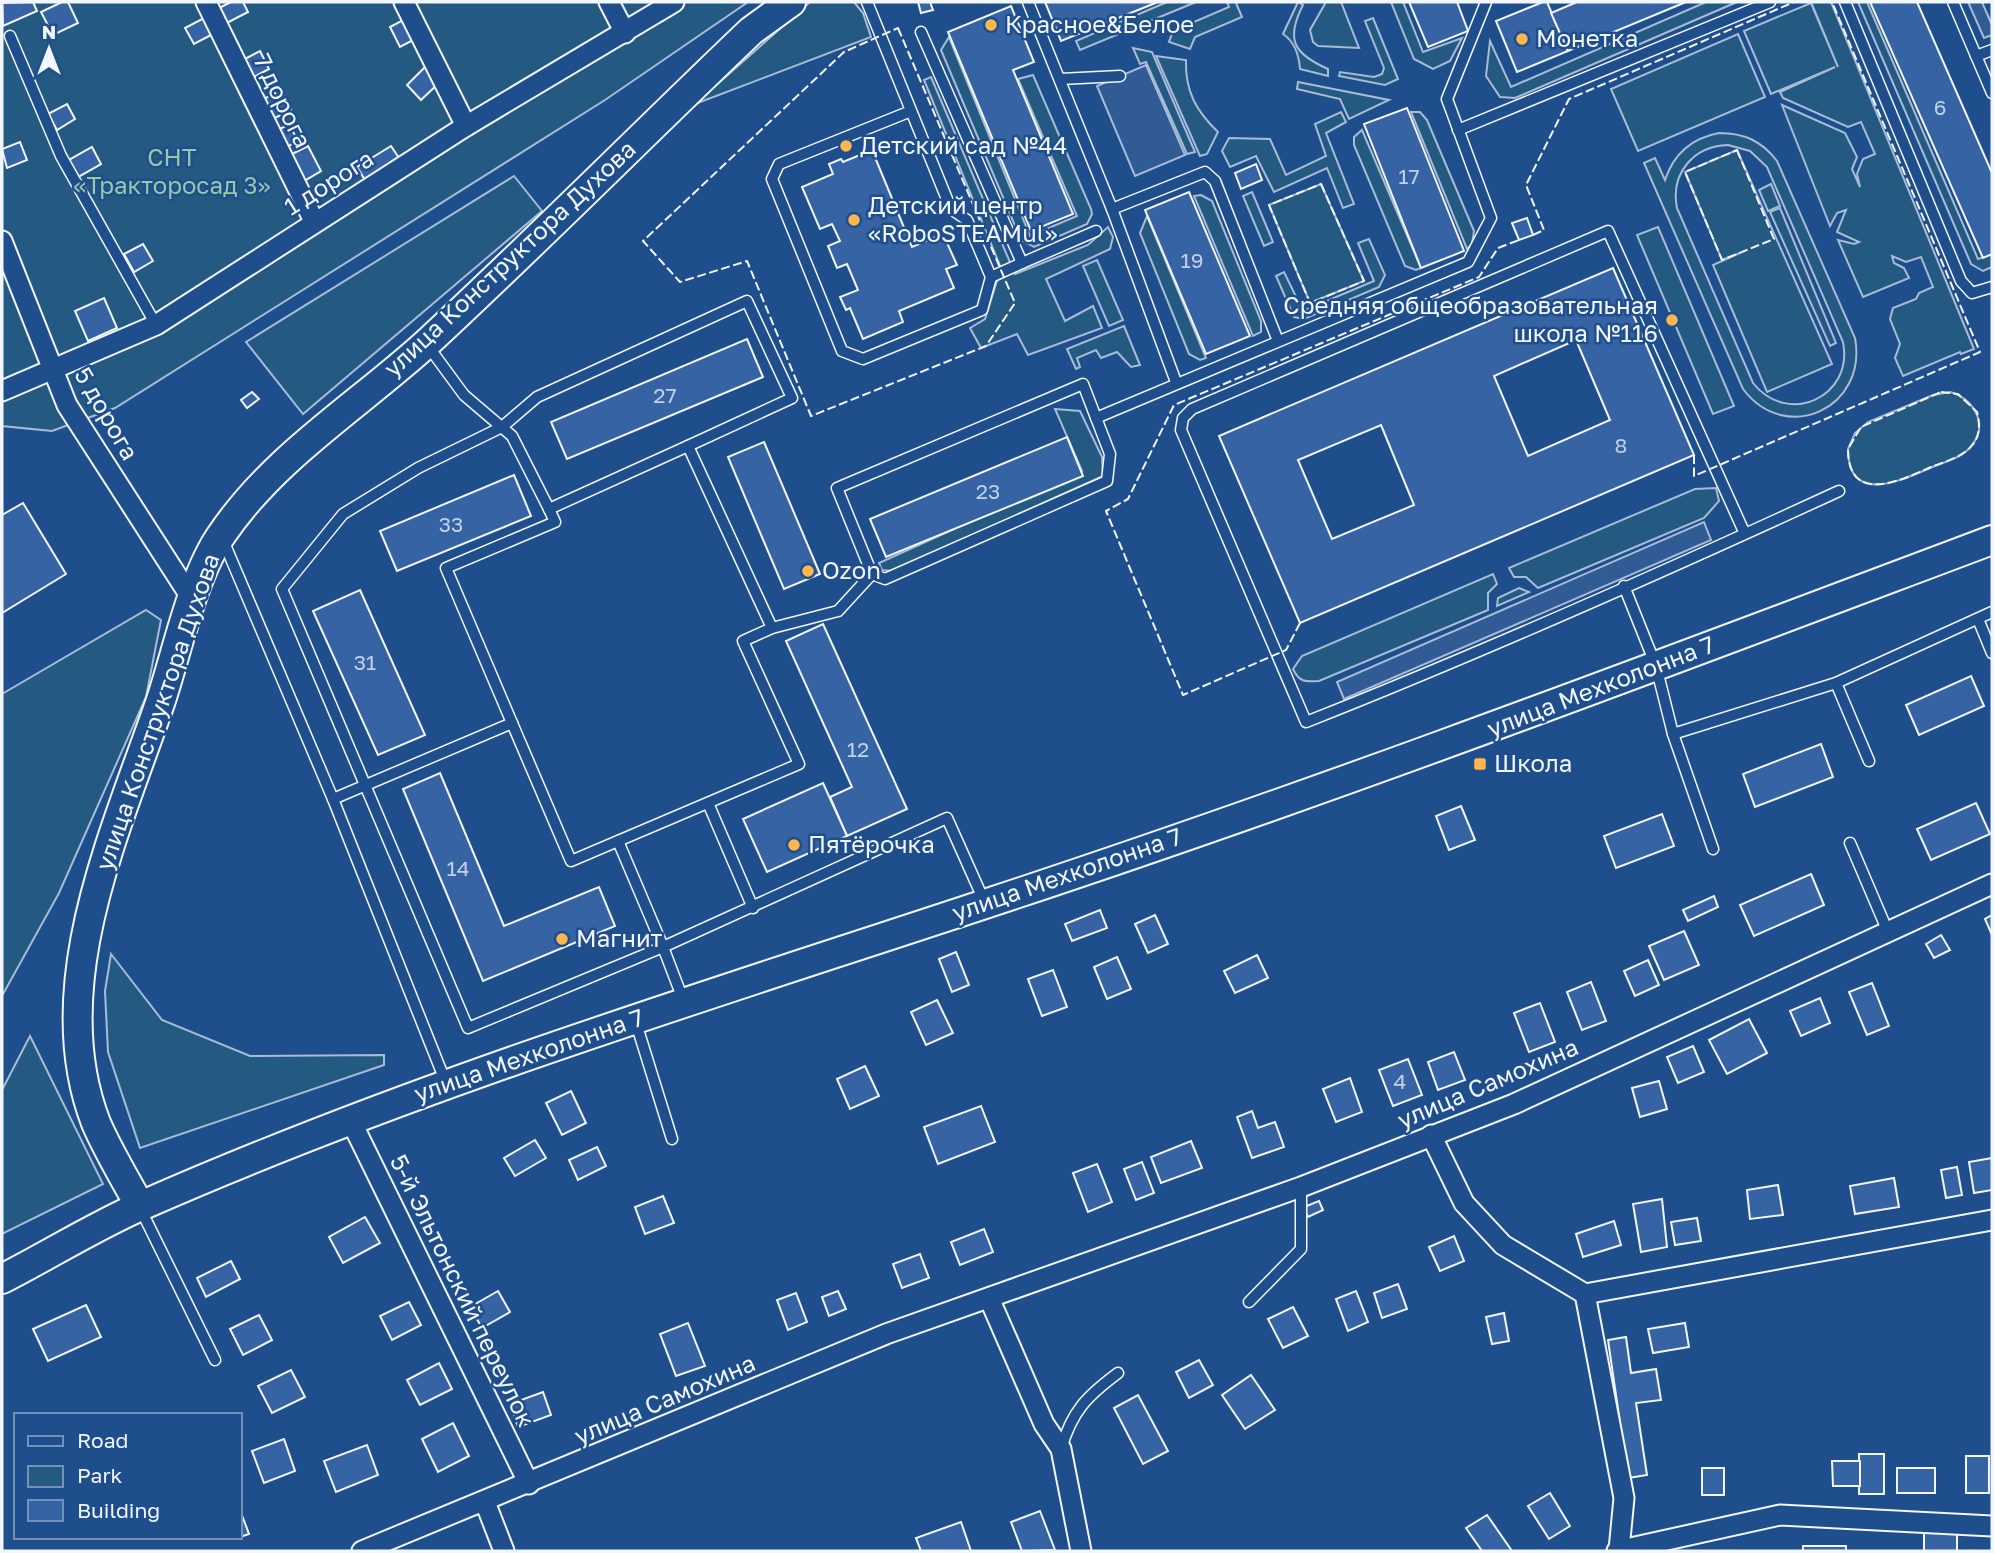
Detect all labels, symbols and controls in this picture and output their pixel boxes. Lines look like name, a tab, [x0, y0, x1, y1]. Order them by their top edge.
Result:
place label: Красное&Белое	[1005, 9, 1194, 38]
north arrow	[14, 14, 84, 84]
marker: Красное&Белое	[983, 17, 999, 33]
text: N	[42, 20, 56, 43]
place label: Монетка	[1536, 23, 1638, 52]
marker: Монетка	[1514, 31, 1530, 47]
street label: 7 дорога	[248, 49, 319, 152]
house number: 6	[1934, 94, 1946, 120]
place label: Детский сад №44	[860, 130, 1067, 159]
street label: улица Конструктора Духова	[377, 134, 641, 382]
marker: Детский сад №44	[838, 138, 854, 154]
park label: СНТ «Тракторосад 3»	[73, 142, 271, 199]
street label: 1 дорога	[278, 143, 378, 220]
house number: 17	[1398, 163, 1420, 189]
place label: Детский центр «RoboSTEAMul»	[868, 190, 1058, 247]
marker: Детский центр «RoboSTEAMul»	[846, 212, 862, 228]
house number: 19	[1181, 247, 1203, 273]
place label: Средняя общеобразовательная школа №116	[1283, 290, 1658, 347]
marker: Средняя общеобразовательная школа №116	[1664, 312, 1680, 328]
street label: 5 дорога	[69, 362, 145, 465]
house number: 27	[653, 382, 677, 408]
house number: 8	[1615, 432, 1627, 458]
house number: 23	[976, 478, 1000, 504]
house number: 33	[439, 511, 463, 537]
street label: улица Конструктора Духова	[89, 549, 225, 874]
place label: Ozon	[822, 555, 881, 584]
marker: Ozon	[800, 563, 816, 579]
street label: улица Мехколонна 7	[1483, 629, 1718, 742]
house number: 31	[354, 649, 376, 675]
house number: 12	[847, 736, 869, 762]
place label: Школа	[1494, 748, 1572, 777]
marker: Школа	[1472, 756, 1488, 772]
street label: улица Мехколонна 7	[948, 821, 1185, 927]
place label: Пятёрочка	[808, 829, 935, 858]
marker: Пятёрочка	[786, 837, 802, 853]
house number: 14	[447, 855, 470, 881]
place label: Магнит	[576, 923, 663, 952]
marker: Магнит	[554, 931, 570, 947]
street label: улица Мехколонна 7	[410, 1002, 647, 1108]
street label: улица Самохина	[1393, 1031, 1582, 1134]
house number: 4	[1394, 1068, 1406, 1094]
street label: 5-й Эльтонский переулок	[385, 1150, 542, 1431]
street label: улица Самохина	[570, 1347, 759, 1450]
legend	[14, 1413, 242, 1539]
text: Road	[77, 1427, 128, 1453]
text: Park	[77, 1462, 123, 1488]
text: Building	[77, 1497, 160, 1523]

